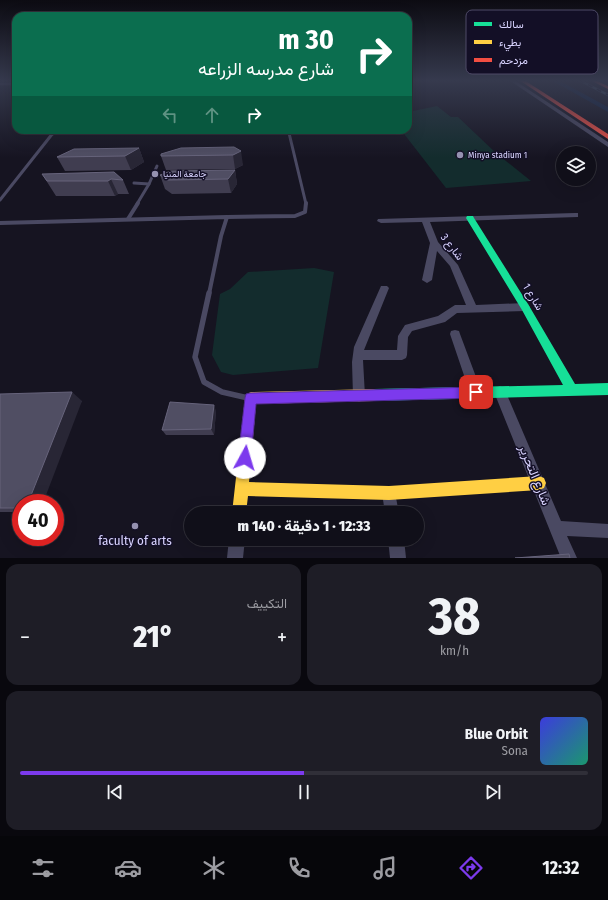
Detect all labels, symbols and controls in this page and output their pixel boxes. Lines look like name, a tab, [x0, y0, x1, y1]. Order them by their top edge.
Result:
legend	[466, 10, 598, 74]
text: سالك	[499, 18, 524, 31]
text: 30 m	[278, 23, 334, 56]
icon: right	[348, 28, 400, 80]
text: بطيء	[499, 36, 521, 52]
text: مزدحم	[499, 54, 528, 68]
text: شارع مدرسه الزراعه	[198, 58, 334, 80]
icon: left	[159, 104, 181, 126]
icon: ahead	[201, 104, 223, 126]
icon: right	[243, 104, 265, 126]
map controls	[556, 146, 596, 186]
button: layers	[556, 146, 596, 186]
marker: Minya stadium 1	[455, 150, 465, 160]
place label: Minya stadium 1	[468, 150, 527, 160]
marker: جامعة المنيا	[150, 169, 160, 179]
place label: جامعة المنيا	[163, 169, 207, 179]
street label: شارع 3	[437, 231, 466, 264]
street label: شارع 1	[519, 281, 546, 314]
pin	[459, 375, 493, 409]
icon: arrive	[465, 381, 487, 403]
position arrow	[224, 437, 266, 479]
street label: شارع التحرير	[514, 442, 554, 508]
speed limit sign: 40	[12, 494, 64, 546]
text: 12:33 · 1 دقيقة · 140 m	[238, 517, 370, 535]
marker: faculty of arts	[130, 521, 140, 531]
place label: faculty of arts	[98, 533, 172, 548]
text: 38	[428, 585, 481, 648]
text: التكييف	[247, 596, 287, 611]
text: 21°	[133, 619, 174, 655]
text: −	[20, 624, 30, 651]
text: +	[277, 624, 287, 651]
text: km/h	[440, 643, 469, 658]
text: Blue Orbit	[465, 725, 528, 743]
text: Sona	[501, 743, 528, 758]
icon: previous	[104, 781, 126, 803]
icon: pause	[293, 781, 315, 803]
icon: next	[482, 781, 504, 803]
icon: filters	[29, 854, 57, 882]
icon: car	[114, 854, 142, 882]
icon: climate	[200, 854, 228, 882]
icon: phone	[285, 854, 313, 882]
icon: music	[371, 854, 399, 882]
icon: directions	[457, 854, 485, 882]
text: 12:32	[542, 857, 579, 879]

